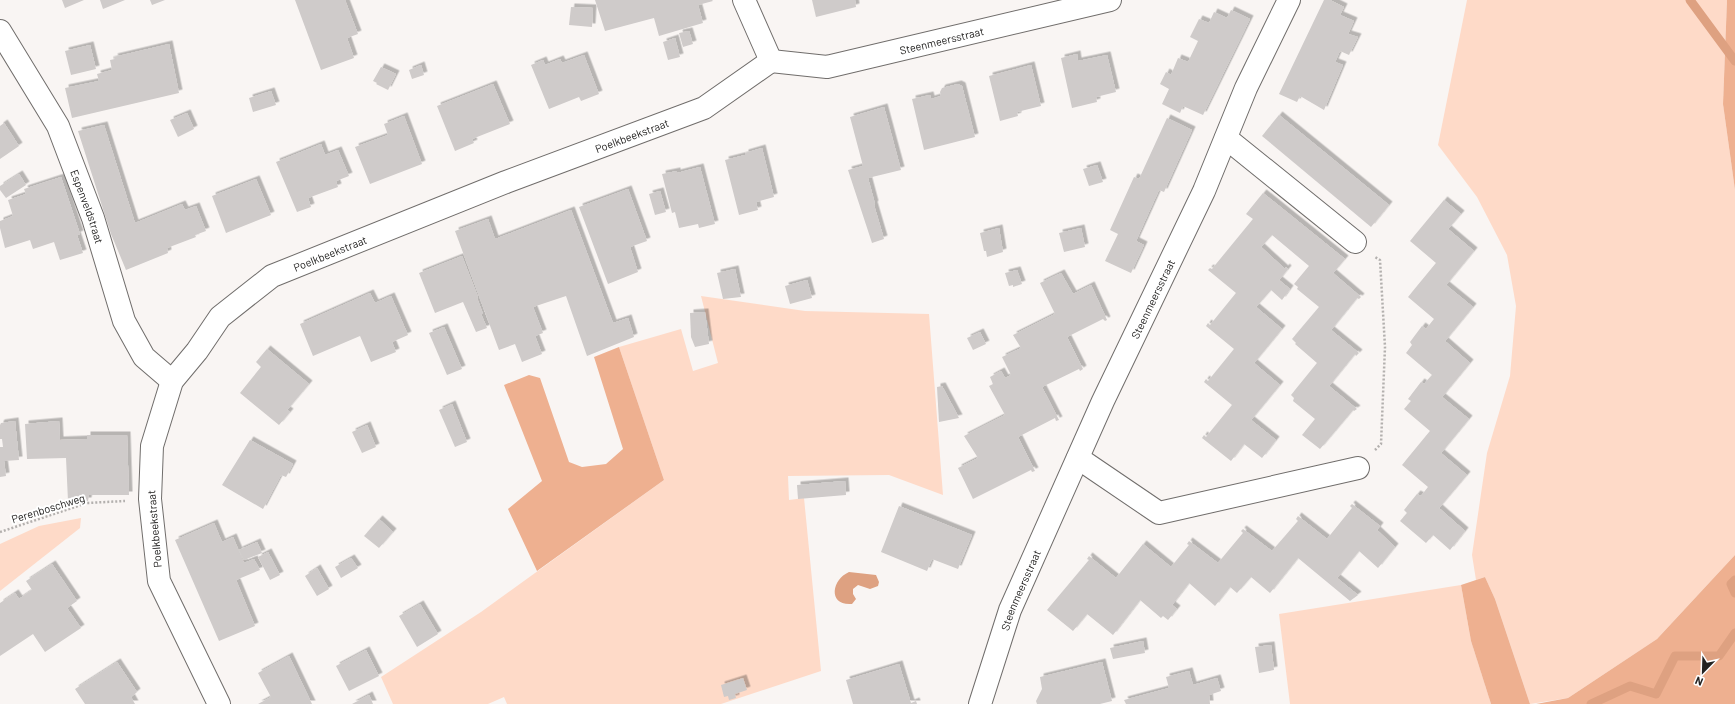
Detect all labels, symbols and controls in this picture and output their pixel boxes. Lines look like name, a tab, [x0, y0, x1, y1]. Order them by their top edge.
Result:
street label: Steenmeersstraat	[898, 24, 985, 56]
street label: Poelkbeekstraat	[593, 115, 670, 155]
street label: Espenveldstraat	[69, 167, 107, 245]
street label: Poelkbeekstraat	[291, 232, 368, 273]
street label: Steenmeersstraat	[1128, 257, 1177, 340]
street label: Poelkbeekstraat	[144, 490, 164, 568]
street label: Perenboschweg	[10, 491, 86, 525]
street label: Steenmeersstraat	[997, 547, 1043, 632]
north arrow	[1683, 652, 1723, 692]
text: N	[1693, 674, 1705, 689]

